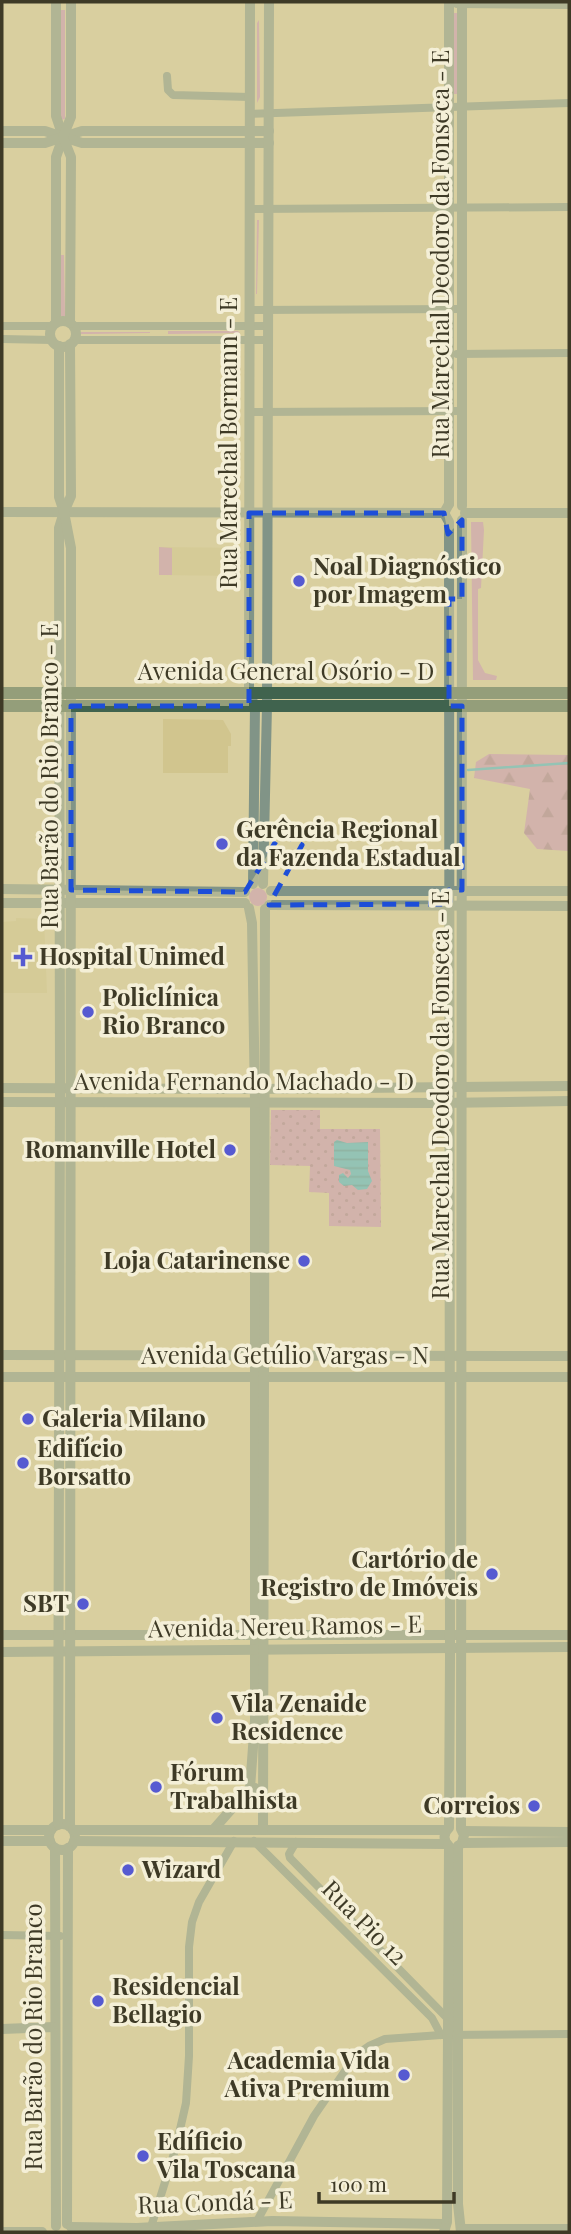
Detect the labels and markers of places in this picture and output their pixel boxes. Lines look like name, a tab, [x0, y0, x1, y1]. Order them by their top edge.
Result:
place label: Noal Diagnóstico por Imagem	[313, 549, 502, 609]
marker: Noal Diagnóstico por Imagem	[291, 573, 307, 589]
place label: Gerência Regional da Fazenda Estadual	[236, 812, 461, 872]
marker: Gerência Regional da Fazenda Estadual	[214, 836, 230, 852]
place label: Hospital Unimed	[39, 939, 225, 971]
marker: Hospital Unimed	[13, 947, 33, 967]
place label: Policlínica Rio Branco	[102, 980, 225, 1040]
marker: Policlínica Rio Branco	[80, 1004, 96, 1020]
place label: Romanville Hotel	[25, 1132, 217, 1164]
marker: Romanville Hotel	[222, 1142, 238, 1158]
place label: Loja Catarinense	[103, 1243, 290, 1275]
marker: Loja Catarinense	[296, 1253, 312, 1269]
place label: Galeria Milano	[42, 1401, 206, 1433]
marker: Galeria Milano	[20, 1411, 36, 1427]
place label: Edifício Borsatto	[37, 1431, 131, 1491]
marker: Edifício Borsatto	[15, 1455, 31, 1471]
place label: Cartório de Registro de Imóveis	[260, 1542, 478, 1602]
marker: Cartório de Registro de Imóveis	[484, 1566, 500, 1582]
place label: SBT	[23, 1586, 69, 1618]
marker: SBT	[75, 1596, 91, 1612]
place label: Vila Zenaide Residence	[230, 1686, 367, 1746]
marker: Vila Zenaide Residence	[209, 1710, 225, 1726]
place label: Fórum Trabalhista	[170, 1755, 298, 1815]
marker: Fórum Trabalhista	[148, 1779, 164, 1795]
place label: Correios	[423, 1788, 520, 1820]
marker: Correios	[526, 1798, 542, 1814]
place label: Wizard	[141, 1852, 221, 1884]
marker: Wizard	[120, 1862, 136, 1878]
place label: Residencial Bellagio	[112, 1969, 240, 2029]
marker: Residencial Bellagio	[90, 1993, 106, 2009]
place label: Academia Vida Ativa Premium	[223, 2043, 391, 2103]
marker: Academia Vida Ativa Premium	[396, 2067, 412, 2083]
place label: Edíficio Vila Toscana	[156, 2124, 296, 2184]
marker: Edíficio Vila Toscana	[135, 2148, 151, 2164]

